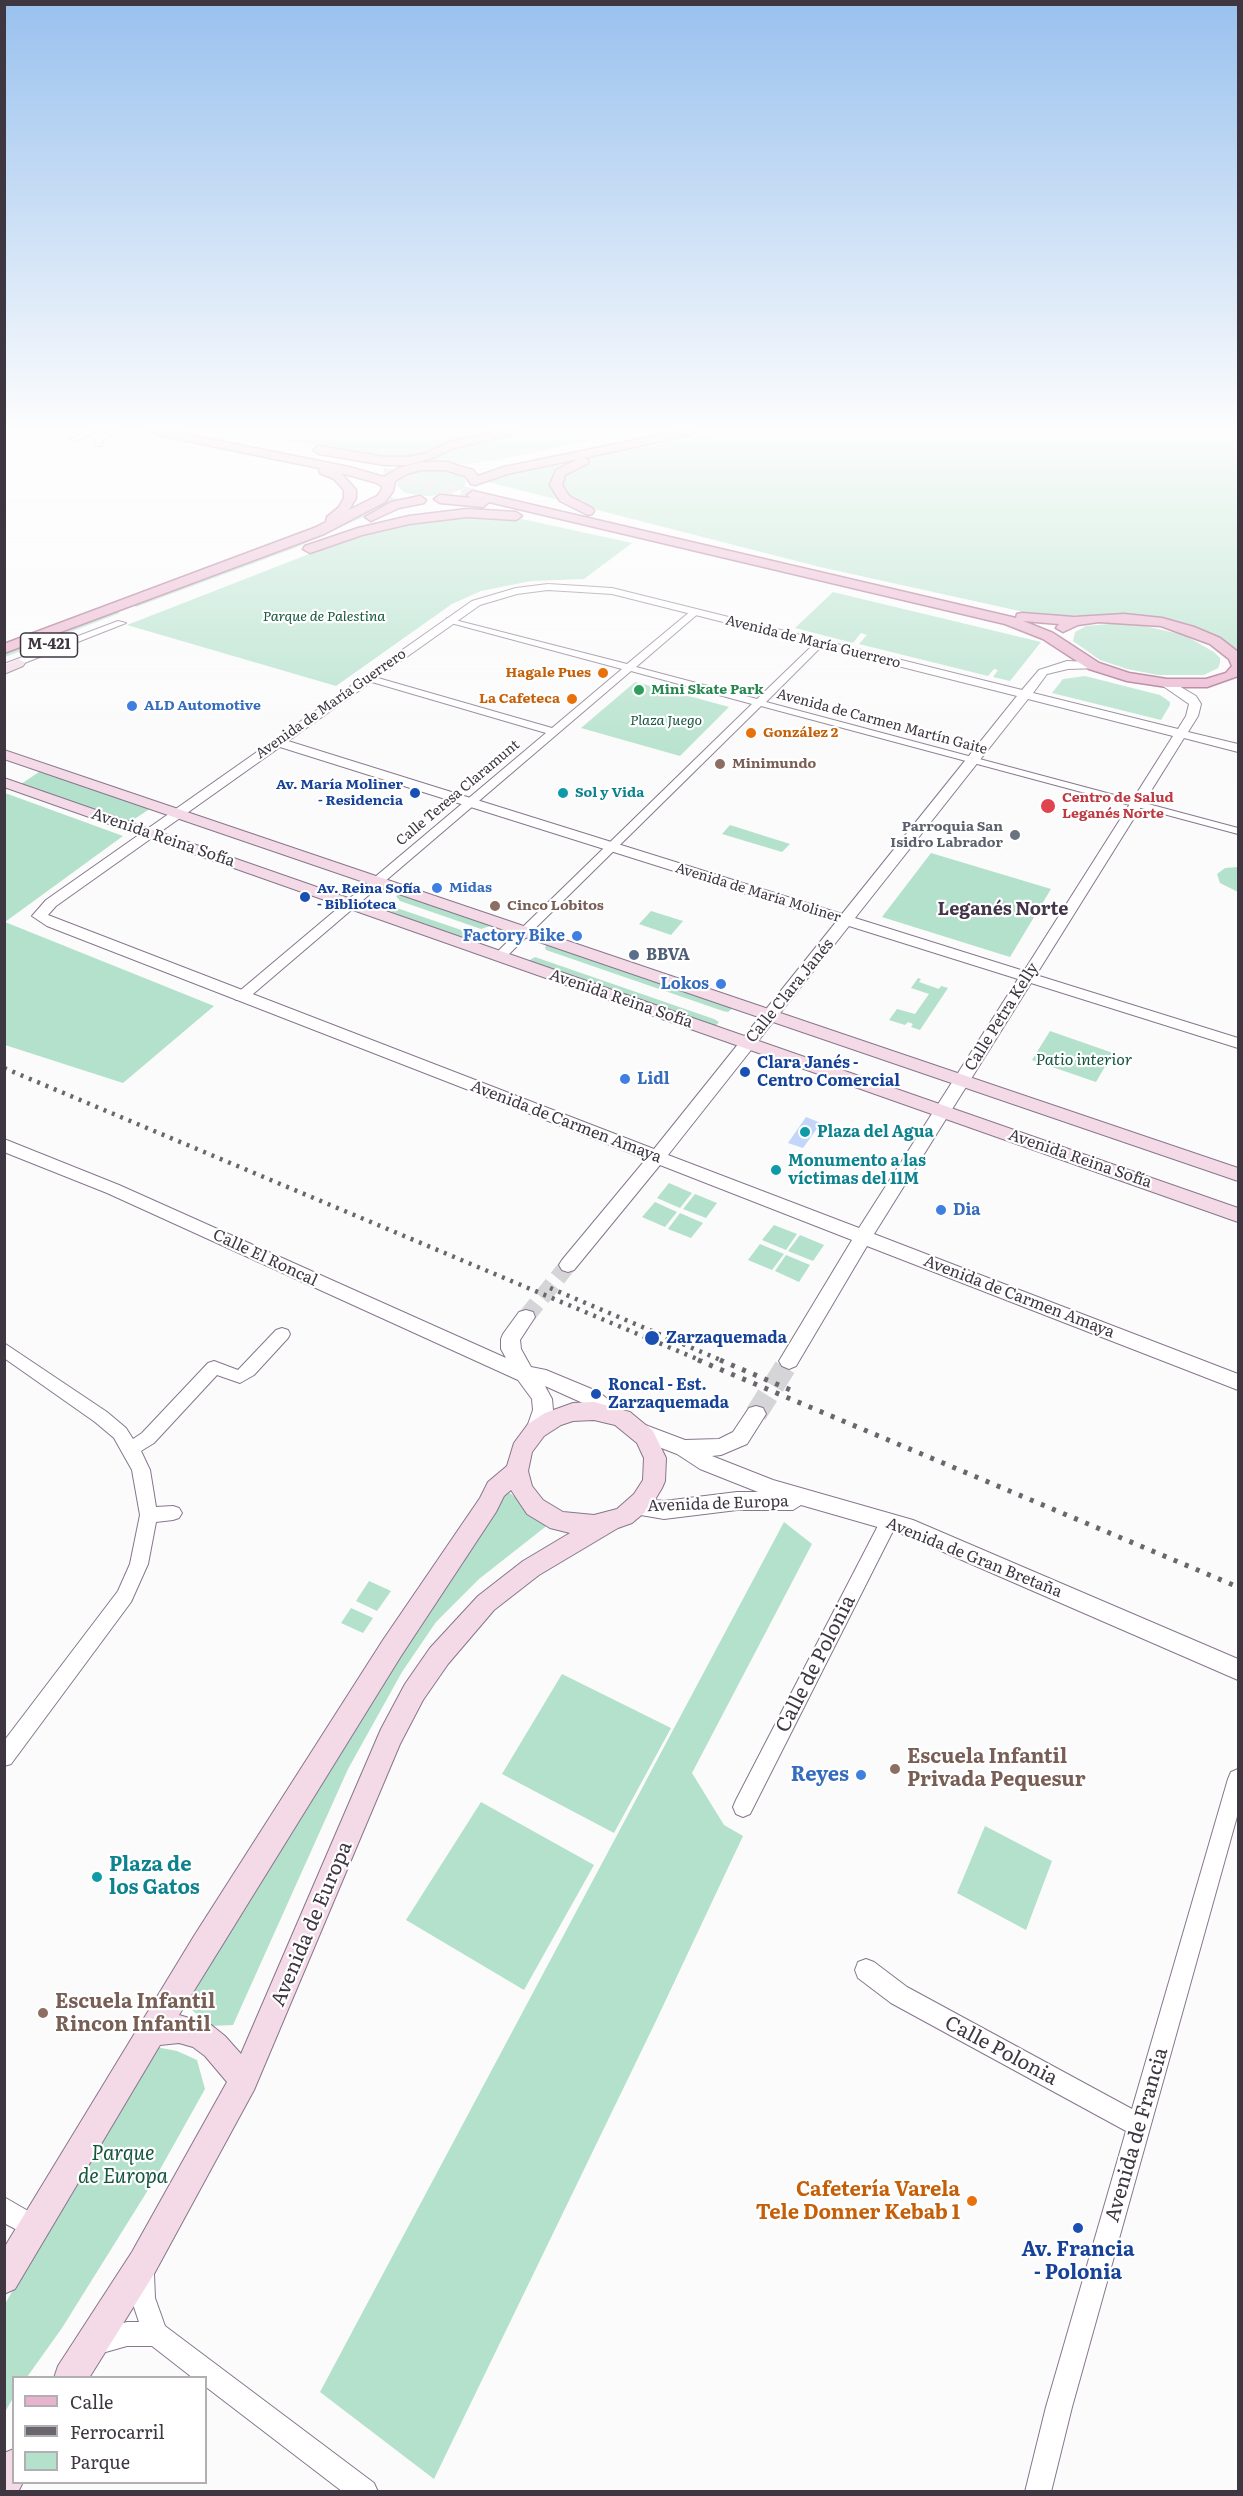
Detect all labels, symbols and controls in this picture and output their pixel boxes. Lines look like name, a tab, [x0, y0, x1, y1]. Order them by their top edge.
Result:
park label: Parque de Palestina	[263, 609, 385, 625]
street label: Avenida de María Guerrero	[724, 612, 902, 672]
road number: M-421	[20, 633, 78, 657]
street label: Avenida de María Guerrero	[253, 646, 409, 762]
place label: Hagale Pues	[506, 665, 591, 681]
marker: Hagale Pues	[596, 666, 610, 680]
place label: Mini Skate Park	[651, 682, 764, 698]
marker: Mini Skate Park	[632, 683, 646, 697]
street label: Avenida de Carmen Martín Gaite	[775, 686, 989, 758]
place label: La Cafeteca	[479, 691, 560, 707]
marker: La Cafeteca	[565, 692, 579, 706]
place label: ALD Automotive	[144, 698, 261, 714]
marker: ALD Automotive	[125, 699, 139, 713]
park label: Plaza Juego	[630, 713, 702, 729]
place label: González 2	[763, 725, 838, 741]
marker: González 2	[744, 726, 758, 740]
street label: Calle Teresa Claramunt	[393, 737, 523, 849]
place label: Minimundo	[732, 756, 816, 772]
marker: Minimundo	[713, 757, 727, 771]
place label: Av. María Moliner - Residencia	[276, 777, 403, 810]
place label: Sol y Vida	[575, 785, 644, 801]
marker: Av. María Moliner - Residencia	[408, 786, 422, 800]
marker: Sol y Vida	[556, 786, 570, 800]
place label: Centro de Salud Leganés Norte	[1062, 790, 1174, 822]
marker: Centro de Salud Leganés Norte	[1039, 797, 1057, 815]
street label: Avenida Reina Sofía	[89, 804, 237, 872]
place label: Parroquia San Isidro Labrador	[890, 819, 1003, 852]
marker: Parroquia San Isidro Labrador	[1008, 828, 1022, 842]
street label: Avenida de María Moliner	[673, 860, 843, 926]
place label: Midas	[449, 880, 492, 896]
place label: Av. Reina Sofía - Biblioteca	[317, 881, 421, 914]
marker: Midas	[430, 881, 444, 895]
marker: Av. Reina Sofía - Biblioteca	[298, 890, 312, 904]
place label: Cinco Lobitos	[507, 898, 604, 914]
marker: Cinco Lobitos	[488, 899, 502, 913]
district label: Leganés Norte	[937, 899, 1069, 921]
place label: Factory Bike	[463, 926, 565, 946]
marker: Factory Bike	[570, 929, 584, 943]
street label: Calle Clara Janés	[742, 935, 838, 1047]
place label: BBVA	[646, 945, 690, 965]
marker: BBVA	[627, 948, 641, 962]
street label: Calle Petra Kelly	[961, 959, 1043, 1075]
street label: Avenida Reina Sofía	[547, 965, 695, 1033]
place label: Lokos	[660, 974, 709, 994]
marker: Lokos	[714, 977, 728, 991]
park label: Patio interior	[1036, 1050, 1132, 1070]
place label: Clara Janés - Centro Comercial	[757, 1053, 900, 1091]
marker: Clara Janés - Centro Comercial	[738, 1065, 752, 1079]
place label: Lidl	[637, 1069, 669, 1089]
marker: Lidl	[618, 1072, 632, 1086]
street label: Avenida de Carmen Amaya	[468, 1077, 664, 1167]
place label: Plaza del Agua	[817, 1122, 934, 1142]
marker: Plaza del Agua	[798, 1125, 812, 1139]
street label: Avenida Reina Sofía	[1006, 1125, 1154, 1193]
place label: Monumento a las víctimas del 11M	[788, 1151, 926, 1189]
marker: Monumento a las víctimas del 11M	[769, 1163, 783, 1177]
place label: Dia	[953, 1200, 981, 1220]
marker: Dia	[934, 1203, 948, 1217]
street label: Calle El Roncal	[210, 1225, 320, 1291]
street label: Avenida de Carmen Amaya	[921, 1252, 1117, 1342]
place label: Zarzaquemada	[666, 1328, 787, 1348]
marker: Zarzaquemada	[643, 1329, 661, 1347]
place label: Roncal - Est. Zarzaquemada	[608, 1375, 729, 1413]
marker: Roncal - Est. Zarzaquemada	[589, 1387, 603, 1401]
street label: Avenida de Europa	[647, 1492, 789, 1516]
street label: Avenida de Gran Bretaña	[883, 1514, 1065, 1602]
street label: Calle de Polonia	[771, 1591, 861, 1737]
place label: Escuela Infantil Privada Pequesur	[907, 1745, 1086, 1792]
marker: Escuela Infantil Privada Pequesur	[888, 1762, 902, 1776]
place label: Reyes	[791, 1763, 849, 1787]
marker: Reyes	[854, 1768, 868, 1782]
street label: Avenida de Europa	[266, 1838, 358, 2010]
place label: Plaza de los Gatos	[109, 1853, 200, 1900]
marker: Plaza de los Gatos	[90, 1870, 104, 1884]
place label: Escuela Infantil Rincon Infantil	[55, 1990, 215, 2037]
marker: Escuela Infantil Rincon Infantil	[36, 2006, 50, 2020]
street label: Calle Polonia	[940, 2011, 1062, 2091]
street label: Avenida de Francia	[1101, 2045, 1173, 2225]
park label: Parque de Europa	[78, 2142, 168, 2189]
place label: Cafetería Varela Tele Donner Kebab 1	[756, 2178, 960, 2225]
marker: Cafetería Varela Tele Donner Kebab 1	[965, 2194, 979, 2208]
marker: Av. Francia - Polonia	[1071, 2221, 1085, 2235]
place label: Av. Francia - Polonia	[1022, 2238, 1134, 2285]
legend	[12, 2376, 207, 2484]
text: Calle	[70, 2388, 113, 2415]
text: Ferrocarril	[70, 2418, 164, 2445]
text: Parque	[70, 2448, 130, 2475]

